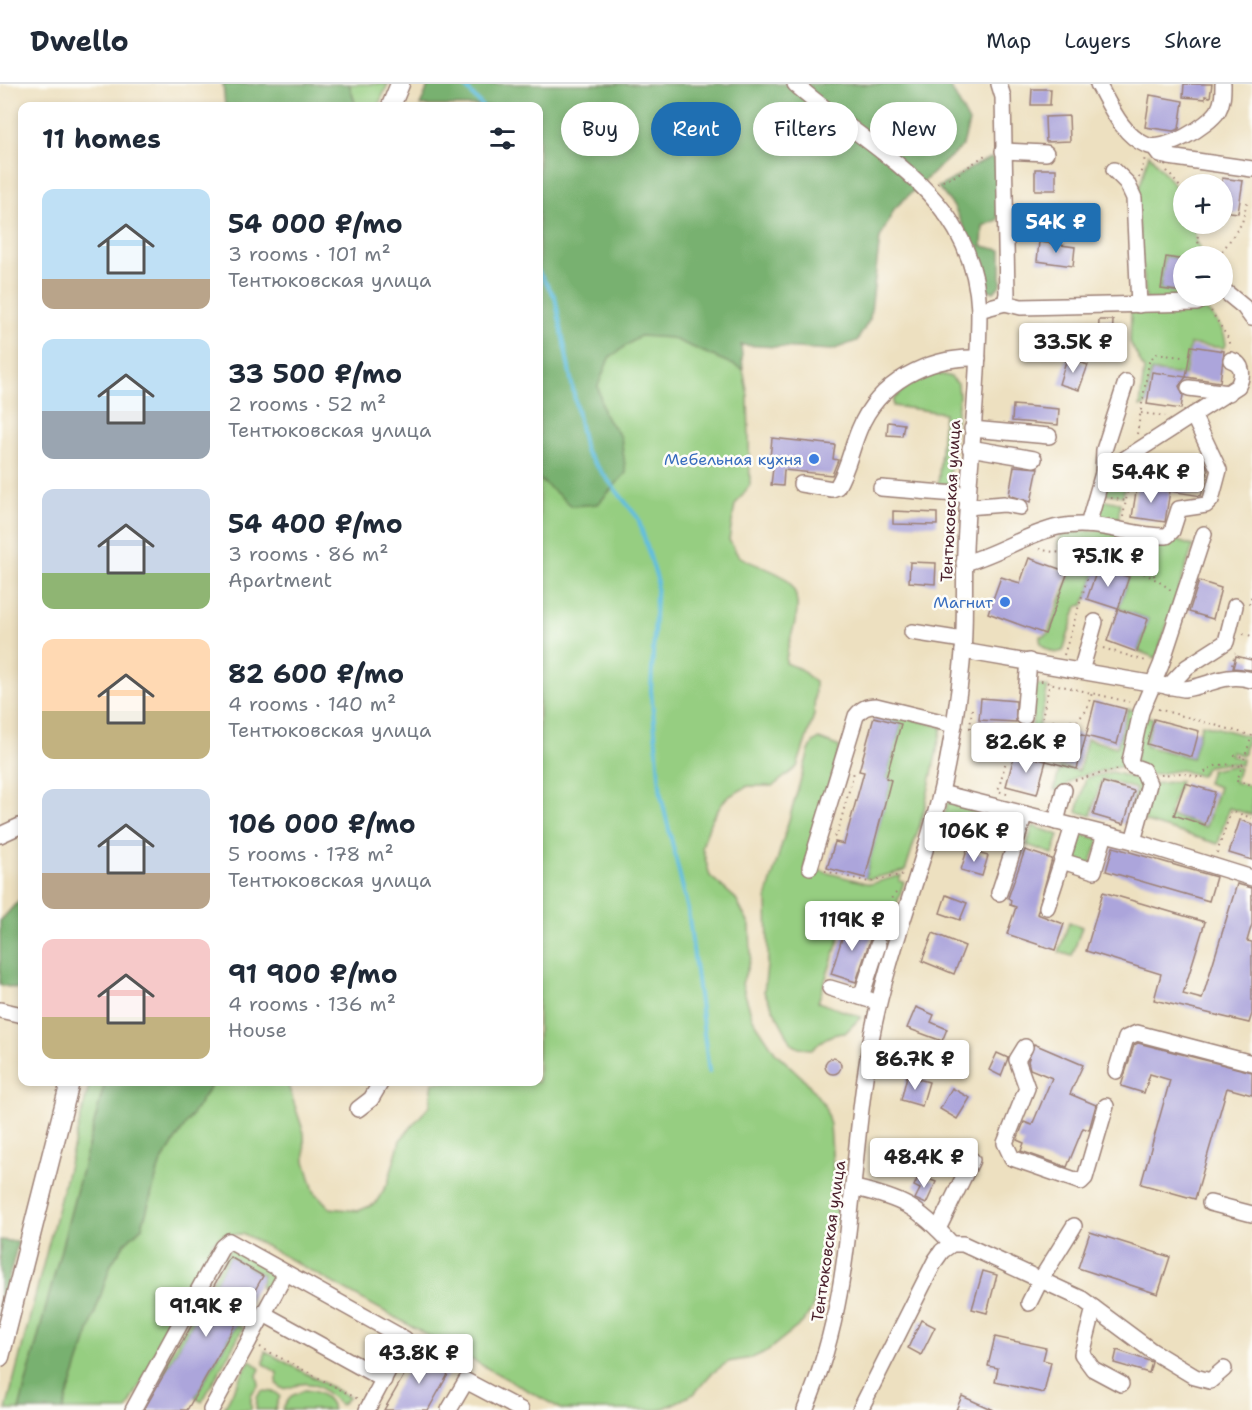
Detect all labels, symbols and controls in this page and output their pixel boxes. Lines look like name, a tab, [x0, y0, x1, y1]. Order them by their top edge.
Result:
text: Dwello	[30, 22, 129, 60]
text: Map	[986, 27, 1031, 55]
text: Layers	[1064, 27, 1131, 55]
text: Share	[1164, 27, 1222, 55]
chip: Buy	[561, 102, 639, 156]
chip: Rent	[651, 102, 741, 156]
chip: Filters	[753, 102, 858, 156]
chip: New	[870, 102, 957, 156]
text: 11 homes	[42, 121, 161, 156]
icon: filters	[486, 122, 519, 155]
map controls	[1173, 174, 1233, 306]
button: +	[1173, 174, 1233, 234]
pin: 54K ₽	[1014, 203, 1098, 254]
text: 54 000 ₽/mo	[228, 206, 403, 241]
text: 54K ₽	[1026, 209, 1086, 235]
icon: home	[90, 213, 162, 285]
text: 3 rooms · 101 m²	[228, 241, 391, 267]
button: −	[1173, 246, 1233, 306]
text: Тентюковская улица	[228, 267, 431, 293]
pin: 33.5K ₽	[1018, 323, 1128, 374]
text: 33.5K ₽	[1033, 329, 1113, 355]
text: 33 500 ₽/mo	[228, 356, 402, 391]
icon: home	[90, 363, 162, 435]
text: 2 rooms · 52 m²	[228, 391, 386, 417]
text: Тентюковская улица	[228, 417, 431, 443]
street label: Тентюковская улица	[936, 419, 965, 583]
place label: Мебельная кухня	[664, 449, 802, 470]
marker: Мебельная кухня	[807, 452, 821, 466]
pin: 54.4K ₽	[1096, 453, 1206, 504]
text: 54.4K ₽	[1112, 459, 1190, 485]
text: 54 400 ₽/mo	[228, 506, 403, 541]
icon: home	[90, 513, 162, 585]
pin: 75.1K ₽	[1053, 537, 1163, 588]
text: 3 rooms · 86 m²	[228, 541, 388, 567]
text: 75.1K ₽	[1072, 543, 1144, 569]
text: Apartment	[228, 567, 332, 593]
place label: Магнит	[933, 592, 994, 613]
marker: Магнит	[998, 595, 1012, 609]
text: 82 600 ₽/mo	[228, 656, 404, 691]
icon: home	[90, 663, 162, 735]
text: 4 rooms · 140 m²	[228, 691, 396, 717]
text: Тентюковская улица	[228, 717, 431, 743]
pin: 82.6K ₽	[971, 723, 1081, 774]
text: 82.6K ₽	[985, 729, 1067, 755]
text: 106 000 ₽/mo	[228, 806, 416, 841]
pin: 106K ₽	[925, 812, 1023, 863]
icon: home	[90, 813, 162, 885]
text: 106K ₽	[939, 818, 1009, 844]
text: 5 rooms · 178 m²	[228, 841, 394, 867]
text: Тентюковская улица	[228, 867, 431, 893]
pin: 119K ₽	[803, 901, 901, 952]
text: 119K ₽	[819, 907, 885, 933]
text: 91 900 ₽/mo	[228, 956, 398, 991]
icon: home	[90, 963, 162, 1035]
text: 4 rooms · 136 m²	[228, 991, 396, 1017]
text: House	[228, 1017, 287, 1043]
pin: 86.7K ₽	[860, 1040, 970, 1091]
text: 86.7K ₽	[875, 1046, 955, 1072]
pin: 48.4K ₽	[869, 1138, 979, 1189]
text: 48.4K ₽	[884, 1144, 964, 1170]
street label: Тентюковская улица	[807, 1159, 850, 1323]
pin: 91.9K ₽	[151, 1287, 261, 1338]
text: 91.9K ₽	[169, 1293, 243, 1319]
pin: 43.8K ₽	[364, 1334, 474, 1385]
text: 43.8K ₽	[379, 1340, 459, 1366]

